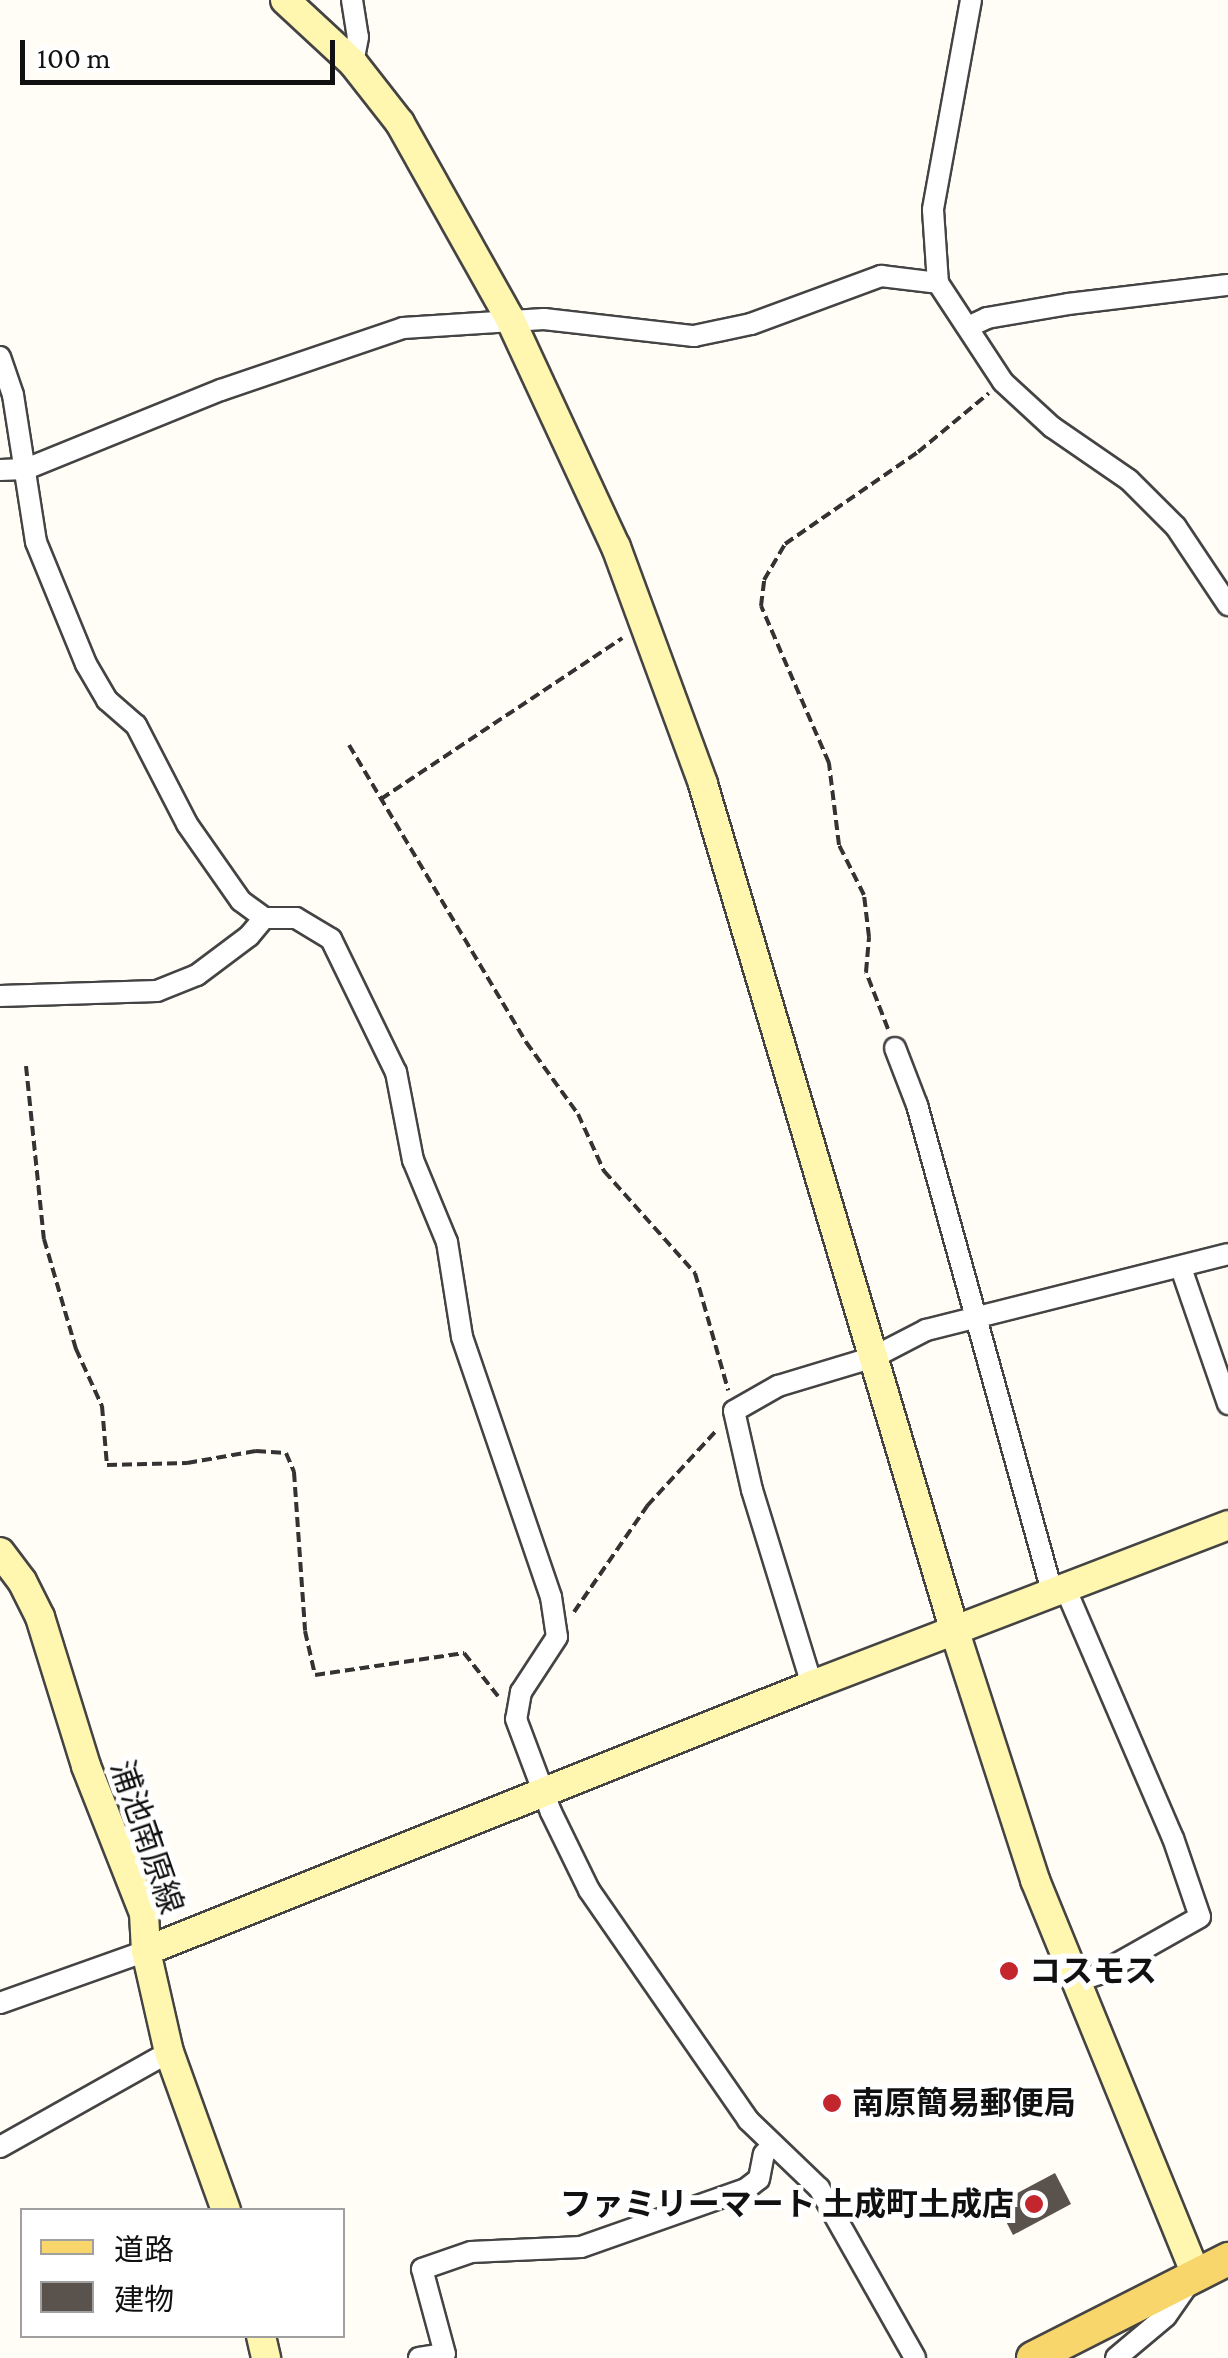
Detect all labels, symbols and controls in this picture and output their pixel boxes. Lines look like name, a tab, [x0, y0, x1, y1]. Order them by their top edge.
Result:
scale bar	[25, 20, 340, 82]
text: 100 m	[37, 41, 111, 74]
street label: 浦池南原線	[103, 1755, 191, 1919]
place label: コスモス	[1029, 1952, 1157, 1990]
marker: コスモス	[998, 1960, 1020, 1982]
place label: 南原簡易郵便局	[852, 2084, 1076, 2122]
marker: 南原簡易郵便局	[821, 2092, 843, 2114]
place label: ファミリーマート 土成町土成店	[560, 2185, 1014, 2223]
marker: ファミリーマート 土成町土成店	[1023, 2193, 1045, 2215]
legend	[20, 2208, 345, 2338]
text: 道路	[114, 2233, 174, 2266]
text: 建物	[114, 2283, 174, 2316]

